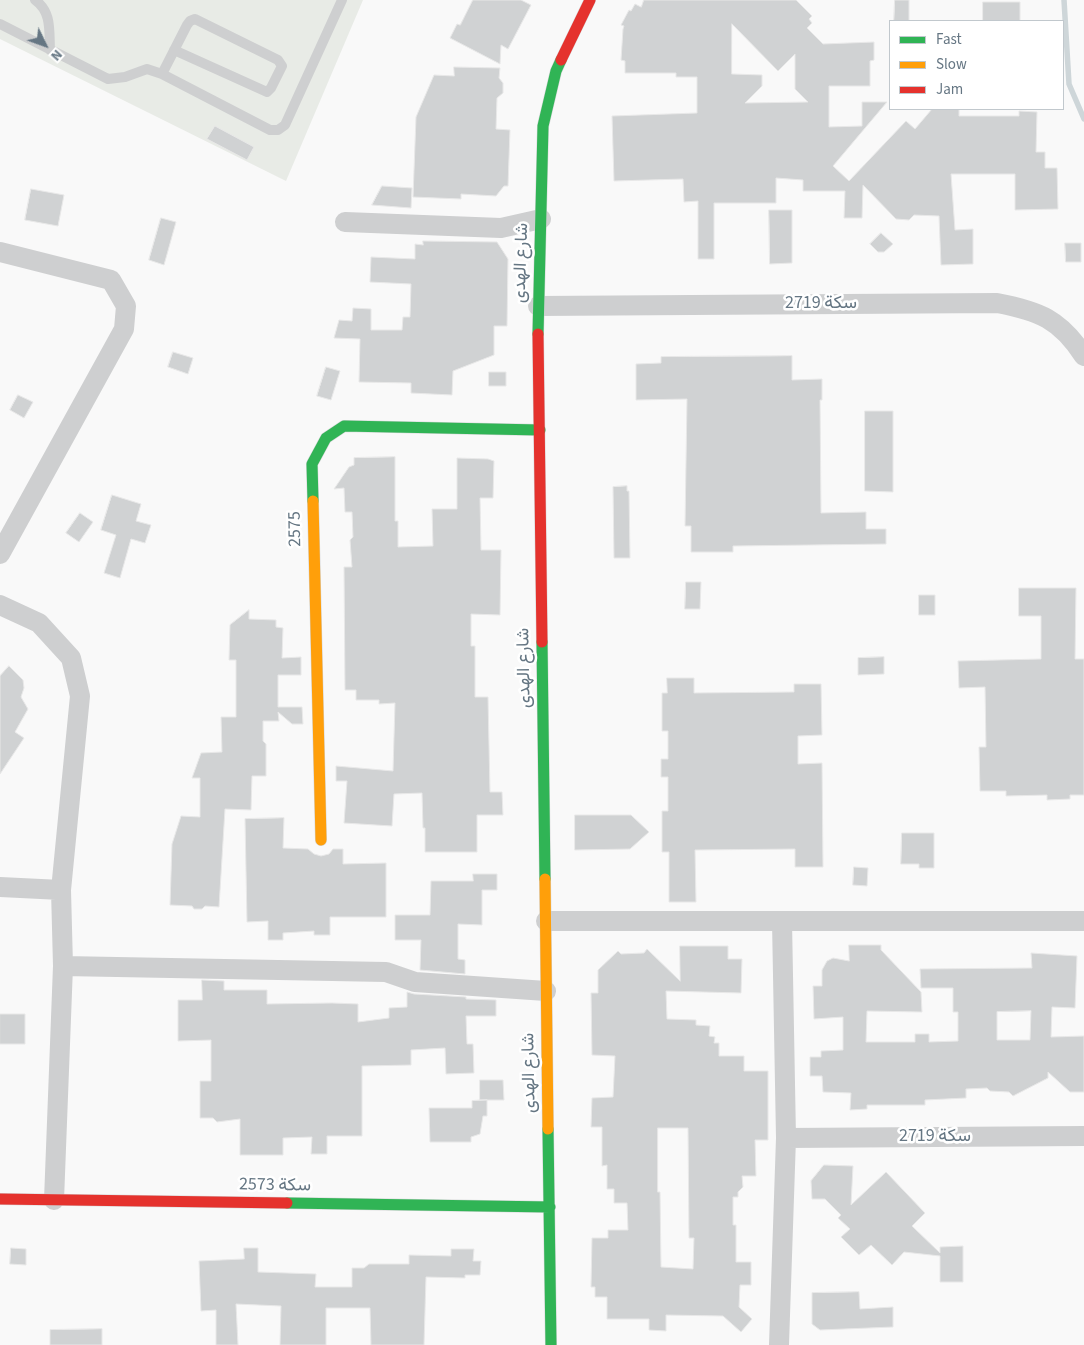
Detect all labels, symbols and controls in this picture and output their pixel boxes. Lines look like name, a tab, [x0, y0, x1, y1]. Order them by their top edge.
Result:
north arrow	[20, 20, 70, 70]
legend	[889, 20, 1064, 110]
text: Fast	[936, 29, 962, 50]
text: N	[46, 45, 67, 65]
text: Slow	[936, 54, 967, 75]
text: Jam	[936, 79, 963, 100]
street label: شارع الهدى	[510, 222, 534, 304]
street label: سكة 2719	[785, 293, 857, 315]
street label: 2575	[285, 511, 307, 547]
street label: شارع الهدى	[514, 628, 536, 708]
street label: شارع الهدى	[519, 1033, 541, 1113]
street label: سكة 2719	[899, 1126, 971, 1148]
street label: سكة 2573	[239, 1175, 311, 1197]

